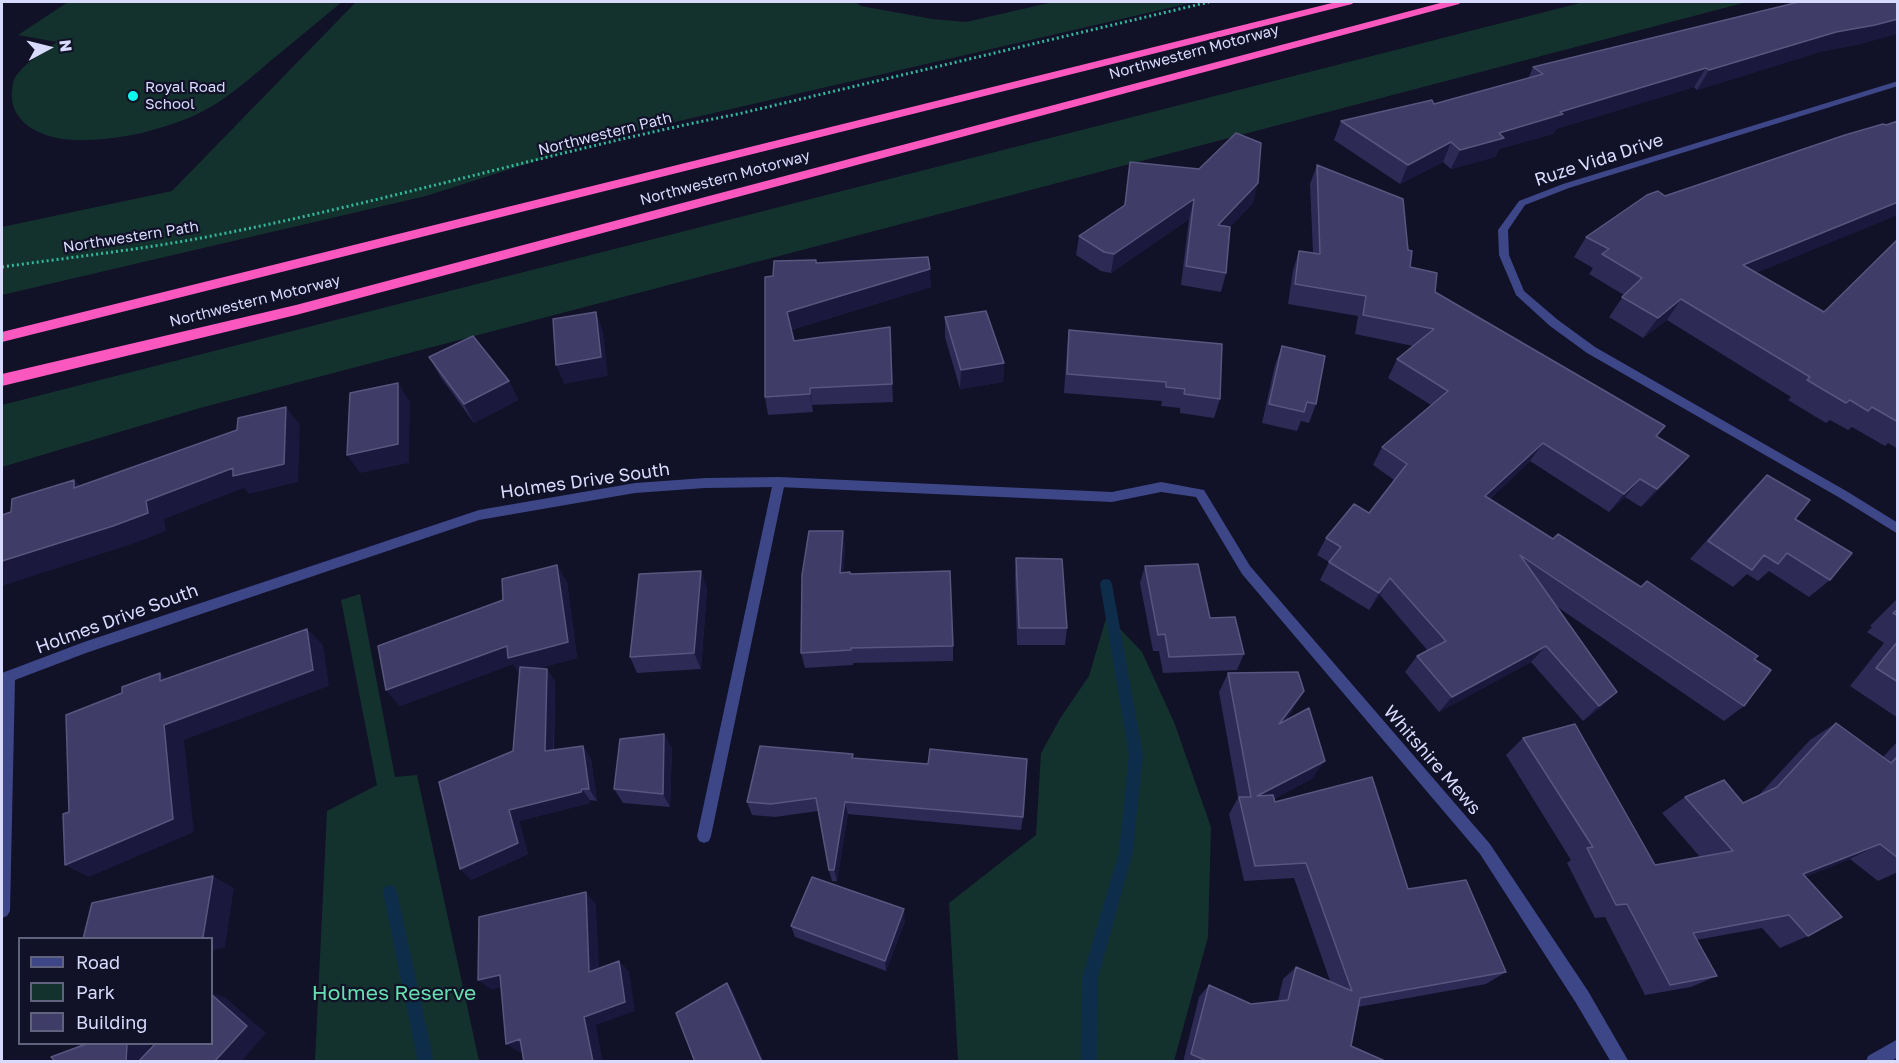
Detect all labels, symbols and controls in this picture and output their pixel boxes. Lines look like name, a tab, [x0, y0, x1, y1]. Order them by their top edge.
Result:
north arrow	[18, 18, 78, 78]
street label: Northwestern Motorway	[1107, 21, 1281, 83]
text: N	[55, 39, 77, 53]
place label: Royal Road School	[145, 78, 225, 113]
marker: Royal Road School	[126, 89, 140, 103]
street label: Northwestern Path	[536, 109, 674, 159]
street label: Ruze Vida Drive	[1532, 129, 1666, 191]
street label: Northwestern Motorway	[638, 147, 812, 209]
street label: Northwestern Path	[62, 217, 200, 257]
street label: Northwestern Motorway	[168, 271, 342, 331]
street label: Holmes Drive South	[499, 458, 671, 504]
street label: Holmes Drive South	[33, 580, 201, 658]
street label: Whitshire Mews	[1379, 701, 1485, 819]
legend	[18, 937, 213, 1045]
text: Road	[76, 951, 120, 973]
park label: Holmes Reserve	[312, 980, 476, 1006]
text: Park	[76, 981, 115, 1003]
text: Building	[76, 1011, 147, 1033]

